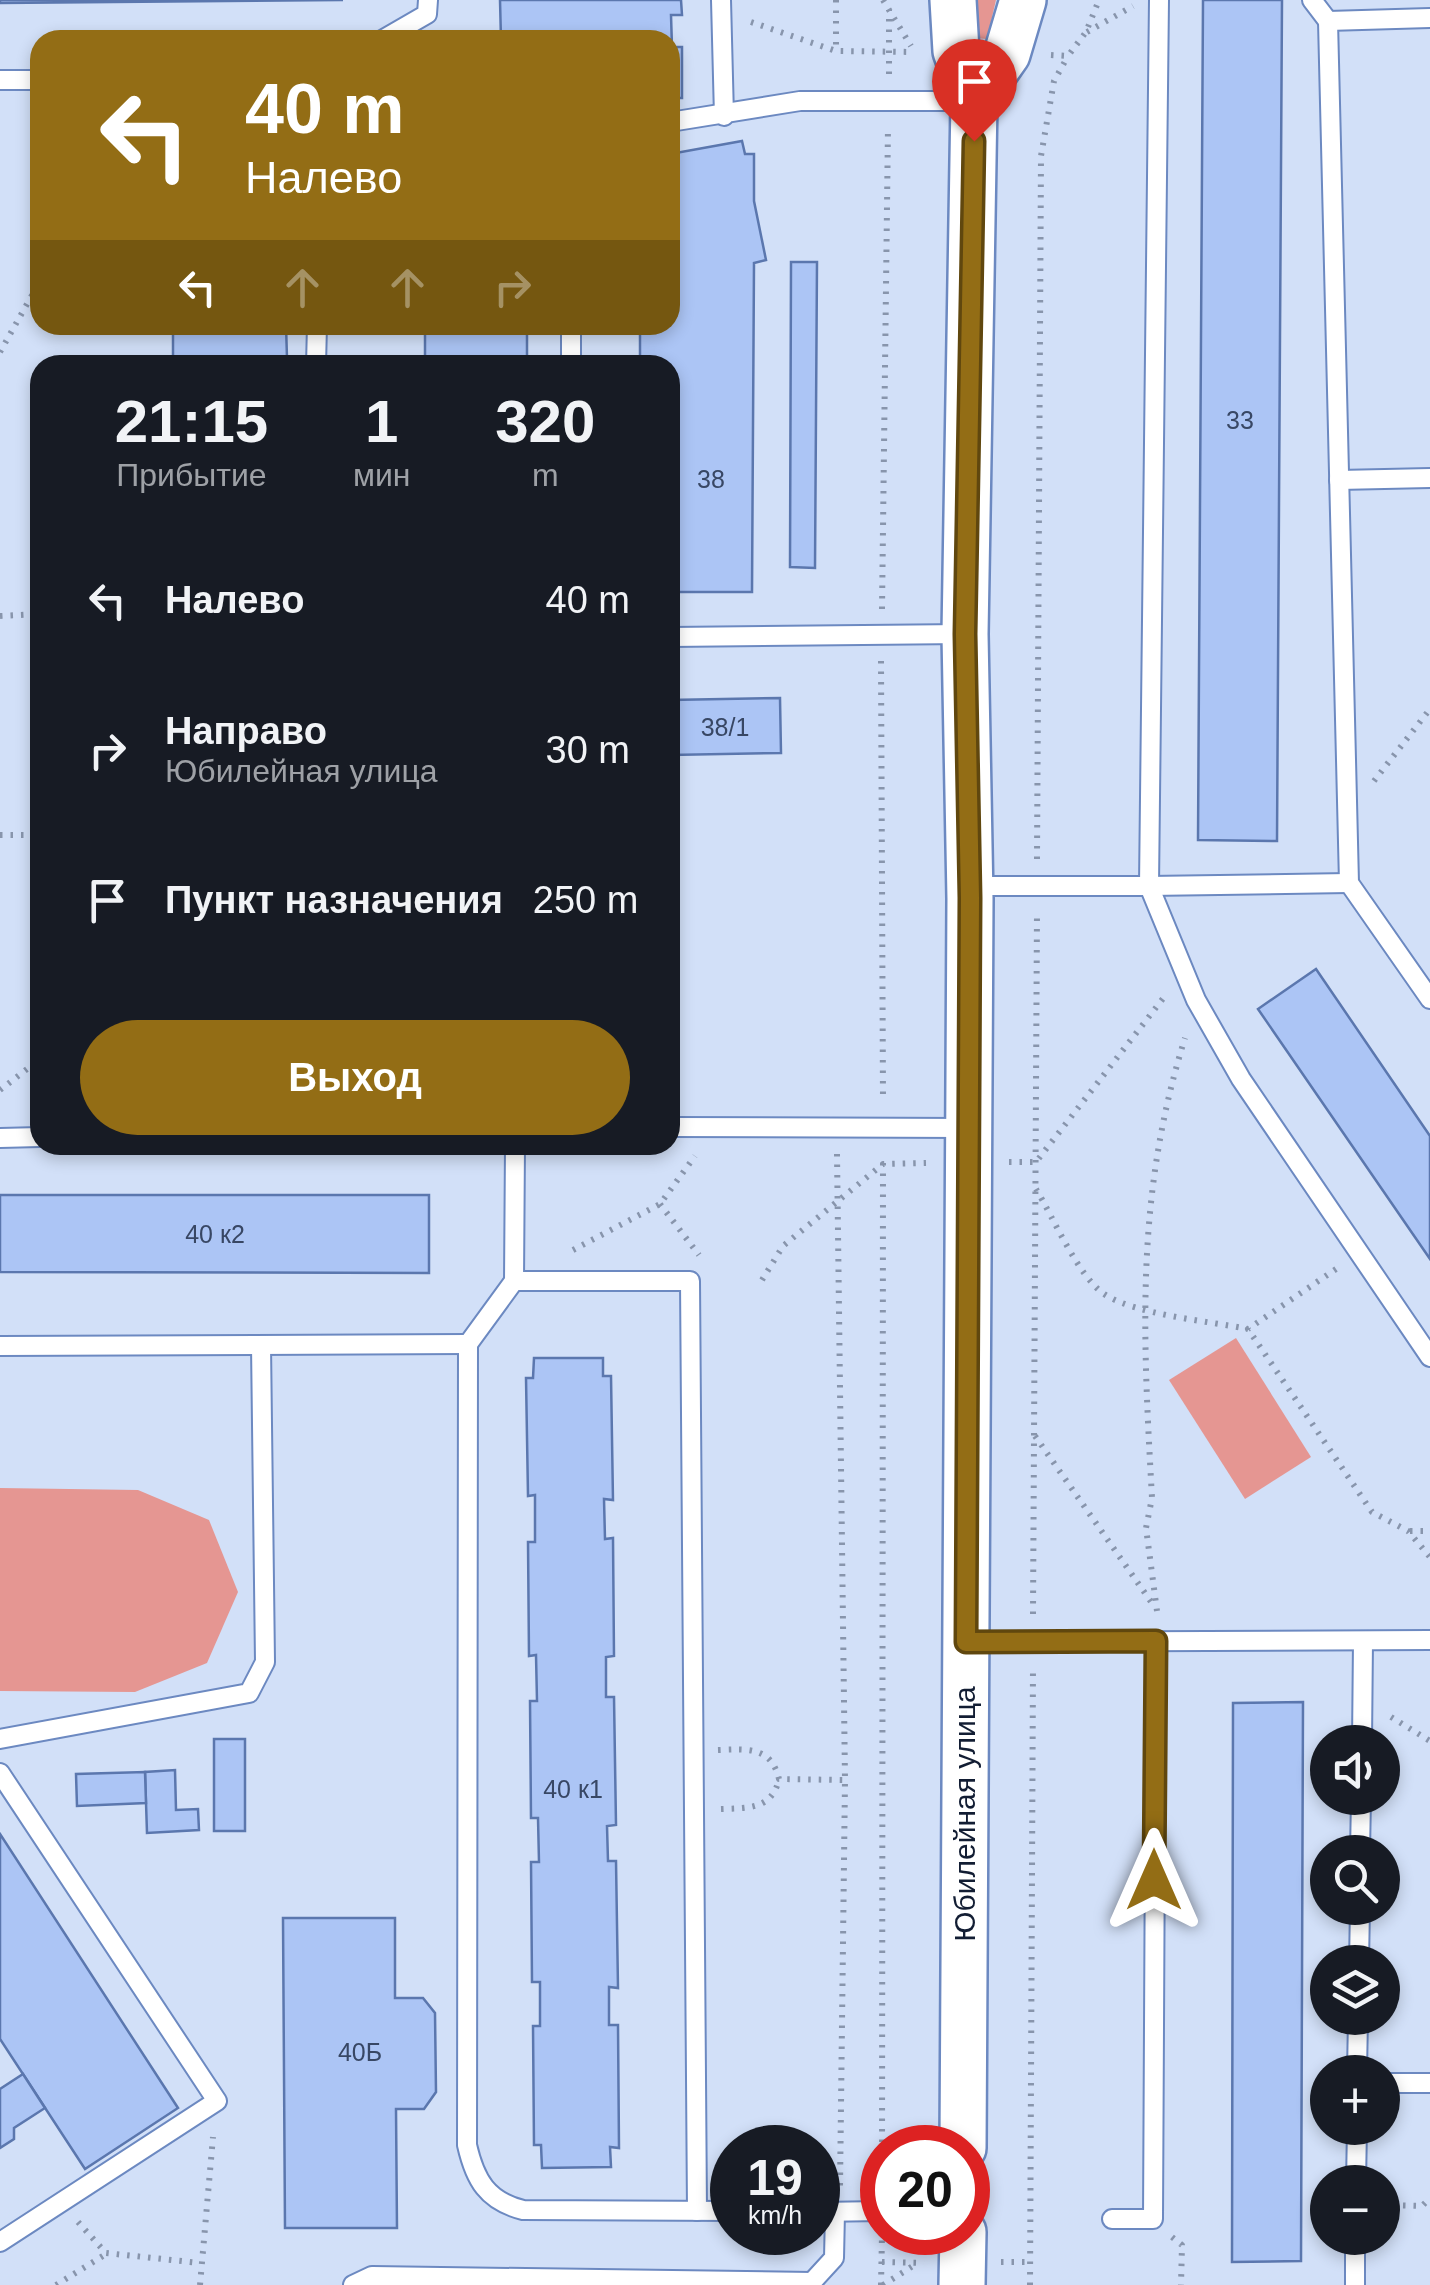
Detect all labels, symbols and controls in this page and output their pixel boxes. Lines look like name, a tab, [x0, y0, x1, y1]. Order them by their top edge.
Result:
pin	[932, 39, 1017, 142]
icon: arrive	[947, 54, 1002, 109]
icon: left	[80, 70, 210, 200]
text: 40 m	[245, 70, 405, 148]
text: Налево	[245, 152, 402, 203]
icon: left	[170, 260, 225, 315]
icon: ahead	[275, 260, 330, 315]
icon: ahead	[380, 260, 435, 315]
icon: right	[485, 260, 540, 315]
text: 21:15	[115, 388, 268, 455]
text: 1	[365, 388, 398, 455]
text: 320	[495, 388, 595, 455]
house number: 33	[1226, 406, 1254, 434]
text: Прибытие	[116, 457, 267, 493]
text: мин	[353, 457, 410, 493]
text: m	[532, 457, 559, 493]
house number: 38	[697, 465, 725, 493]
icon: left	[80, 573, 135, 628]
text: Налево	[165, 579, 304, 621]
text: 40 m	[546, 579, 630, 621]
text: Направо	[165, 710, 327, 752]
house number: 38/1	[701, 713, 749, 741]
icon: right	[80, 723, 135, 778]
text: 30 m	[546, 729, 630, 771]
text: Юбилейная улица	[165, 753, 438, 789]
icon: arrive	[80, 873, 135, 928]
text: Пункт назначения	[165, 879, 503, 921]
text: 250 m	[533, 879, 638, 921]
button: Выход	[80, 1020, 630, 1135]
house number: 40 к2	[185, 1220, 245, 1248]
street label: Юбилейная улица	[948, 1686, 981, 1942]
map controls	[1310, 1725, 1400, 2255]
button: sound	[1310, 1725, 1400, 1815]
house number: 40 к1	[543, 1775, 603, 1803]
position arrow	[1102, 1828, 1206, 1932]
button: search	[1310, 1835, 1400, 1925]
button: layers	[1310, 1945, 1400, 2035]
house number: 40Б	[338, 2038, 382, 2066]
button: +	[1310, 2055, 1400, 2145]
speed limit sign: 20	[860, 2125, 990, 2255]
text: 19	[747, 2150, 803, 2206]
button: −	[1310, 2165, 1400, 2255]
text: km/h	[748, 2201, 802, 2229]

